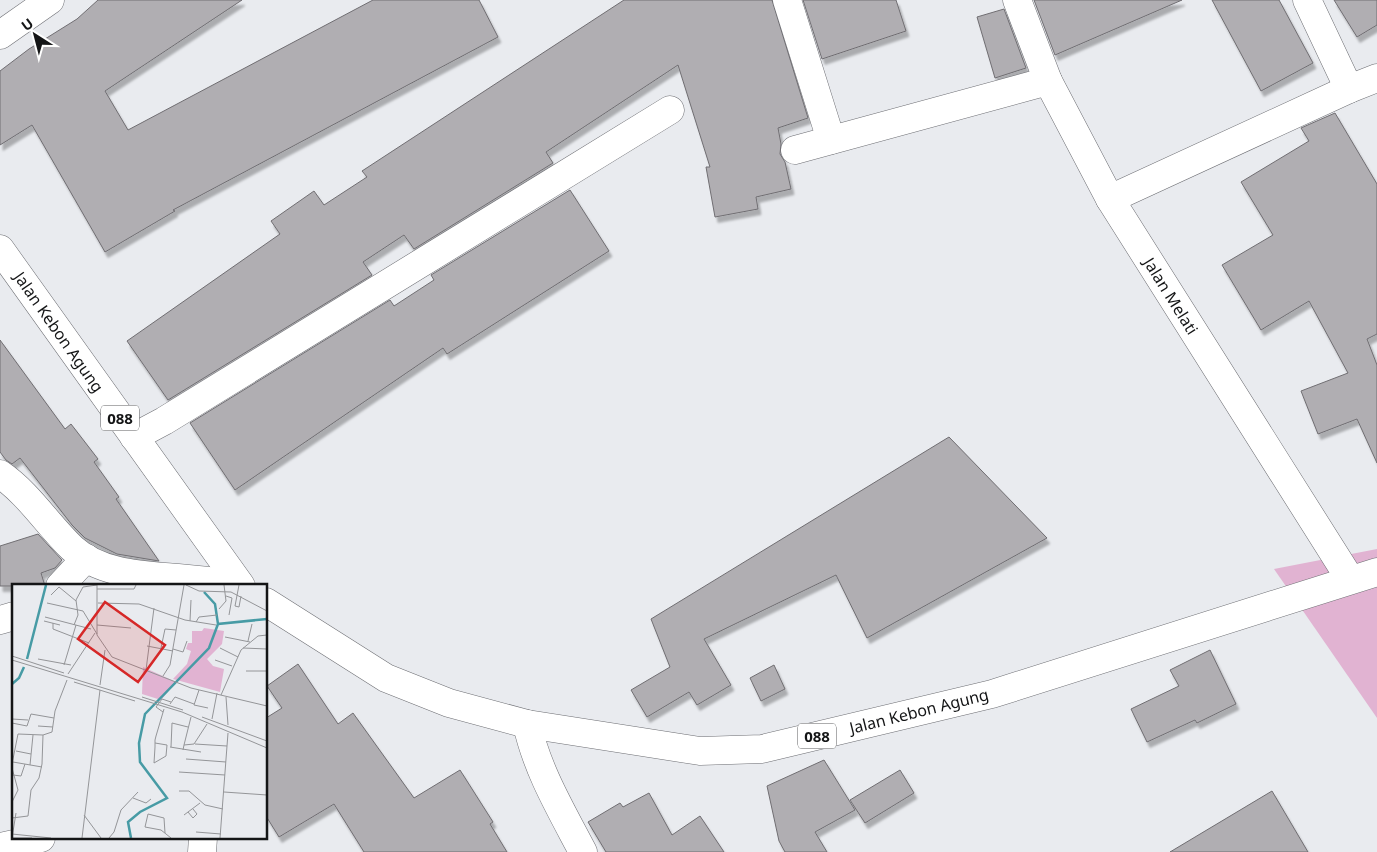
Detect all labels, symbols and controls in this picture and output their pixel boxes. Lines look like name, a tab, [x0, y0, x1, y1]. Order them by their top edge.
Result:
north arrow	[10, 10, 60, 60]
text: U	[17, 13, 37, 35]
street label: Jalan Melati	[1138, 252, 1203, 339]
street label: Jalan Kebon Agung	[8, 266, 109, 397]
road number: 088	[101, 406, 139, 430]
inset map	[12, 584, 268, 840]
street label: Jalan Kebon Agung	[845, 683, 991, 739]
road number: 088	[798, 724, 836, 748]

